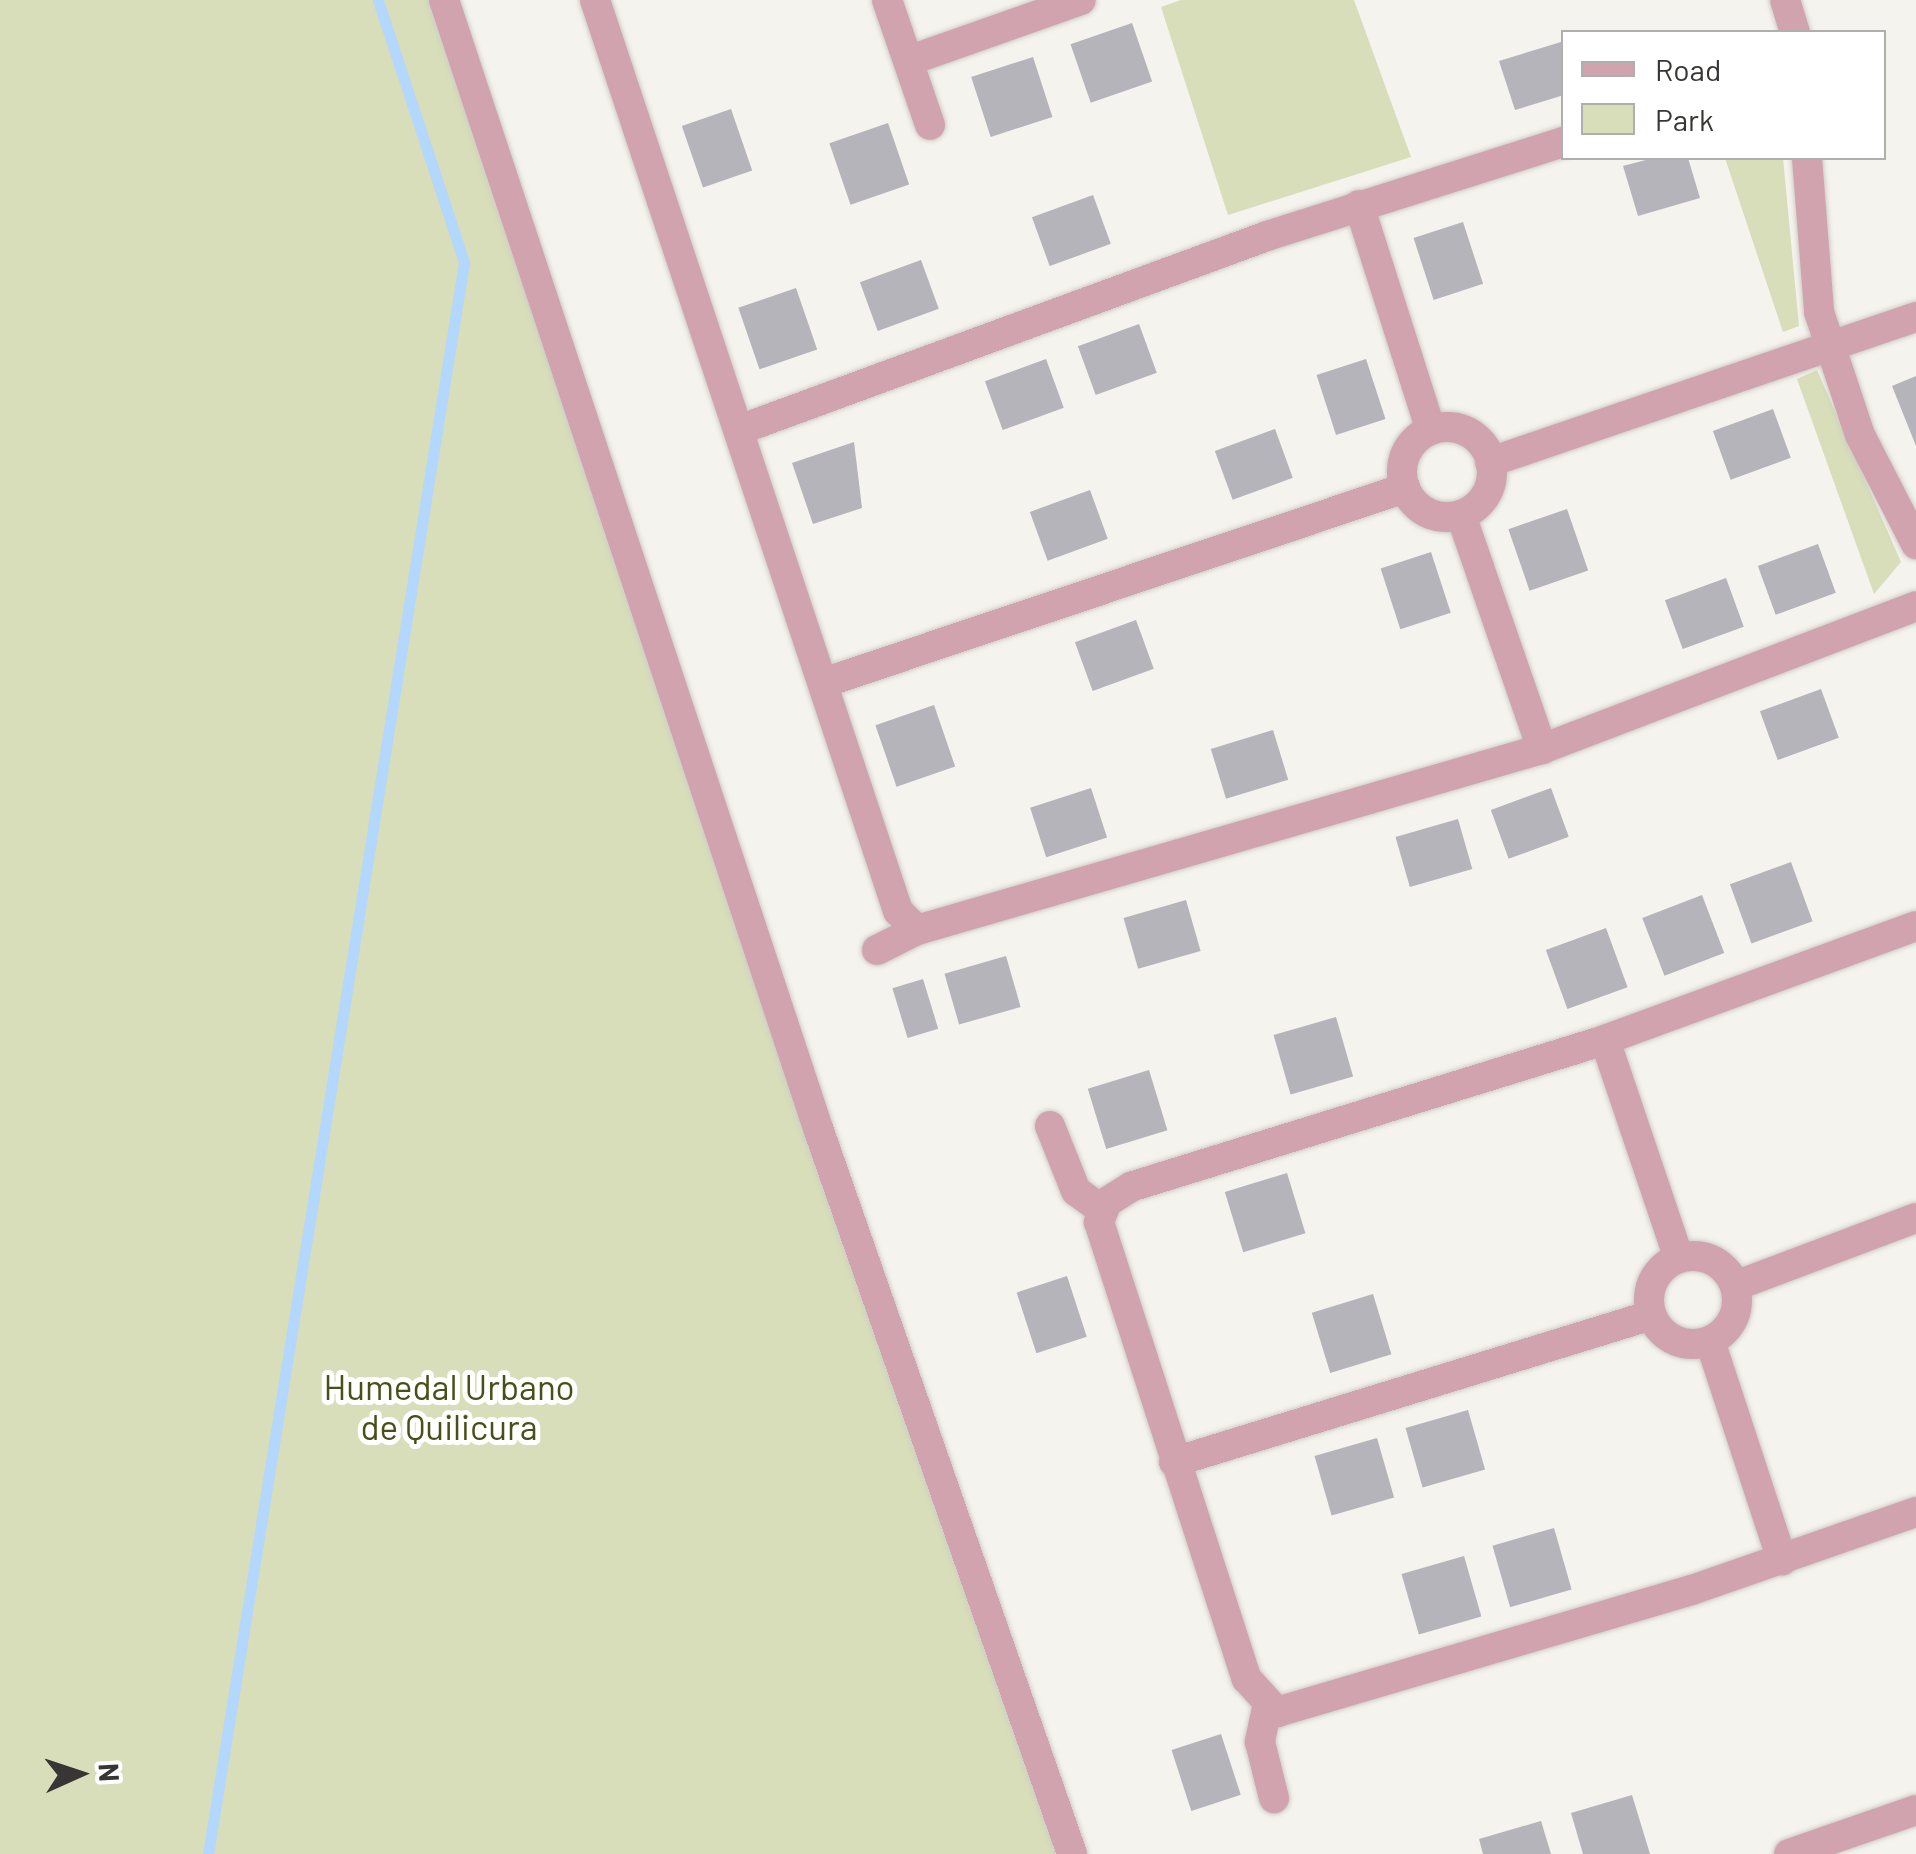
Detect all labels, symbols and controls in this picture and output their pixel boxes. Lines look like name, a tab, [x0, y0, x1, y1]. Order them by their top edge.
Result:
legend	[1561, 30, 1886, 160]
text: Road	[1655, 51, 1721, 87]
text: Park	[1655, 101, 1714, 137]
park label: Humedal Urbano de Quilicura	[323, 1365, 575, 1447]
north arrow	[30, 1724, 130, 1824]
text: N	[92, 1762, 127, 1783]

